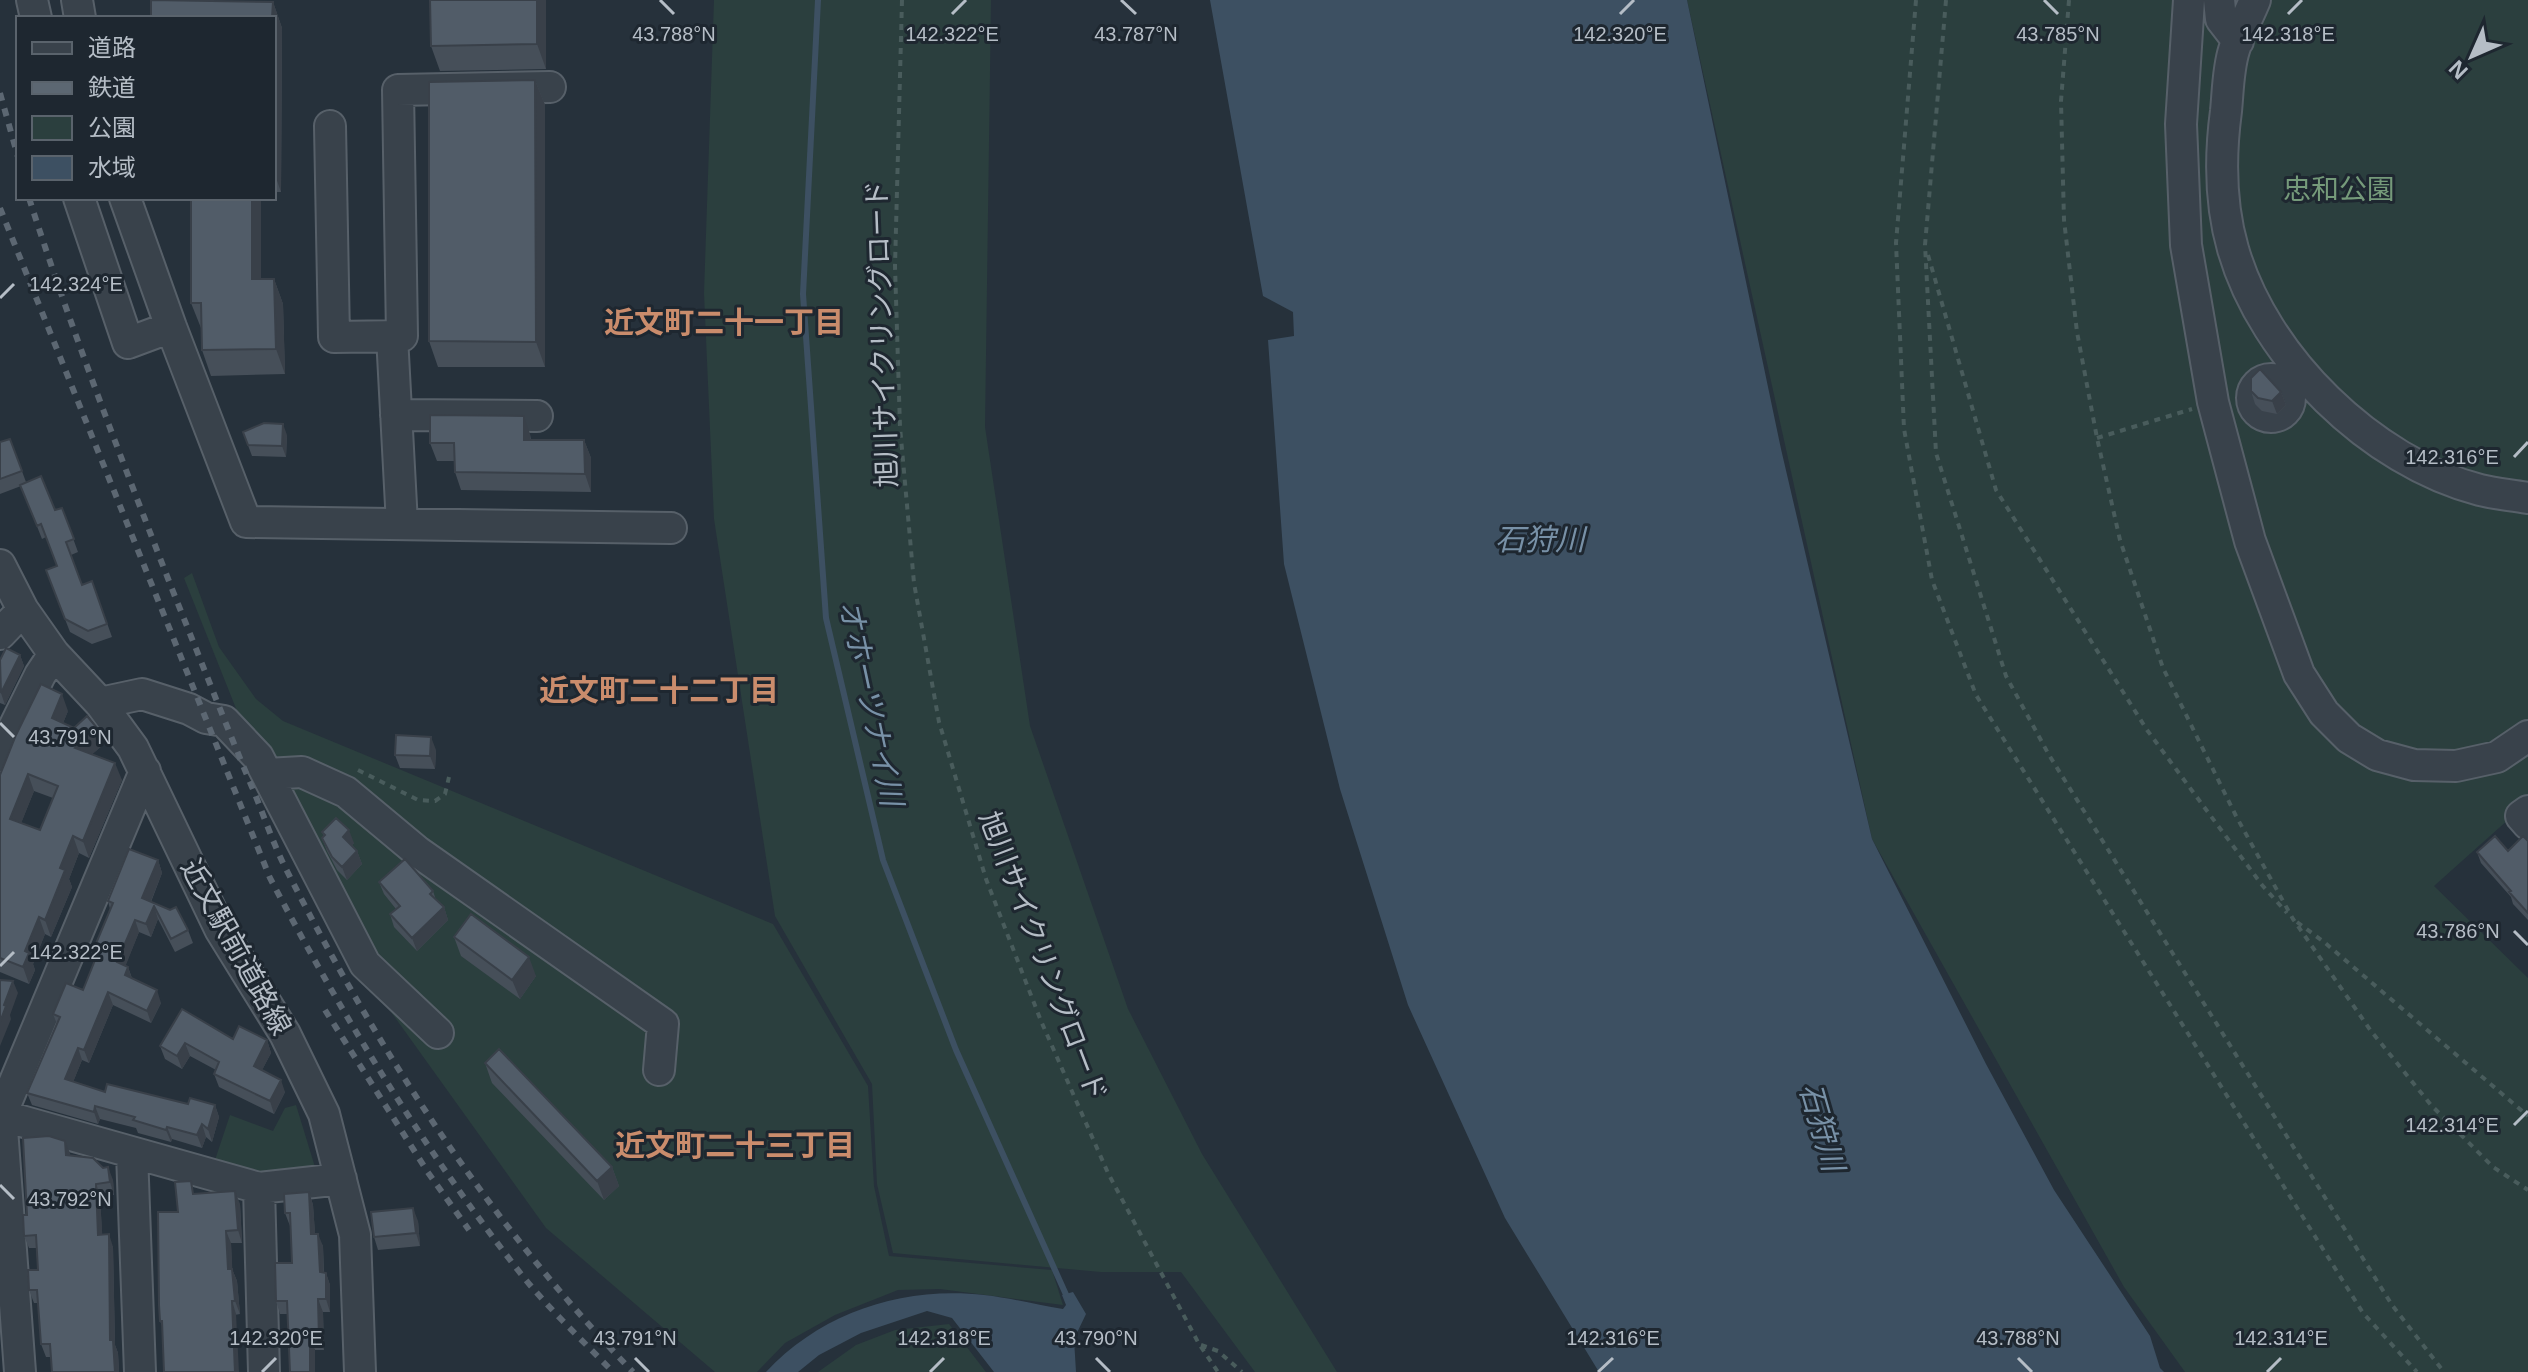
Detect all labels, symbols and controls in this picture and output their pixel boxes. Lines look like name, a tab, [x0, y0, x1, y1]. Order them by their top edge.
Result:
legend	[16, 16, 276, 200]
north arrow	[2432, 16, 2512, 96]
text: 43.788°N	[632, 23, 716, 45]
text: 142.322°E	[905, 23, 999, 45]
text: 43.787°N	[1094, 23, 1178, 45]
text: 142.320°E	[1573, 23, 1667, 45]
text: 43.785°N	[2016, 23, 2100, 45]
text: 142.318°E	[2241, 23, 2335, 45]
text: 道路	[88, 34, 136, 61]
text: N	[2444, 55, 2473, 84]
text: 鉄道	[88, 74, 136, 101]
text: 公園	[88, 114, 136, 141]
text: 水域	[88, 154, 136, 181]
park label: 忠和公園	[2283, 174, 2395, 205]
street label: 旭川サイクリングロード	[861, 180, 903, 488]
text: 142.324°E	[29, 273, 123, 295]
district label: 近文町二十一丁目	[604, 306, 844, 339]
text: 142.316°E	[2405, 446, 2499, 468]
water label: 石狩川	[1495, 523, 1588, 556]
water label: オホーツナイ川	[833, 597, 910, 812]
district label: 近文町二十二丁目	[539, 674, 779, 707]
text: 43.791°N	[28, 726, 112, 748]
street label: 旭川サイクリングロード	[973, 807, 1113, 1105]
street label: 近文駅前道路線	[175, 854, 297, 1040]
text: 43.786°N	[2416, 920, 2500, 942]
text: 142.322°E	[29, 941, 123, 963]
water label: 石狩川	[1794, 1079, 1851, 1178]
text: 142.314°E	[2405, 1114, 2499, 1136]
district label: 近文町二十三丁目	[615, 1129, 855, 1162]
text: 43.792°N	[28, 1188, 112, 1210]
text: 142.320°E	[229, 1327, 323, 1349]
text: 43.791°N	[593, 1327, 677, 1349]
text: 142.318°E	[897, 1327, 991, 1349]
text: 43.790°N	[1054, 1327, 1138, 1349]
text: 142.316°E	[1566, 1327, 1660, 1349]
text: 43.788°N	[1976, 1327, 2060, 1349]
text: 142.314°E	[2234, 1327, 2328, 1349]

